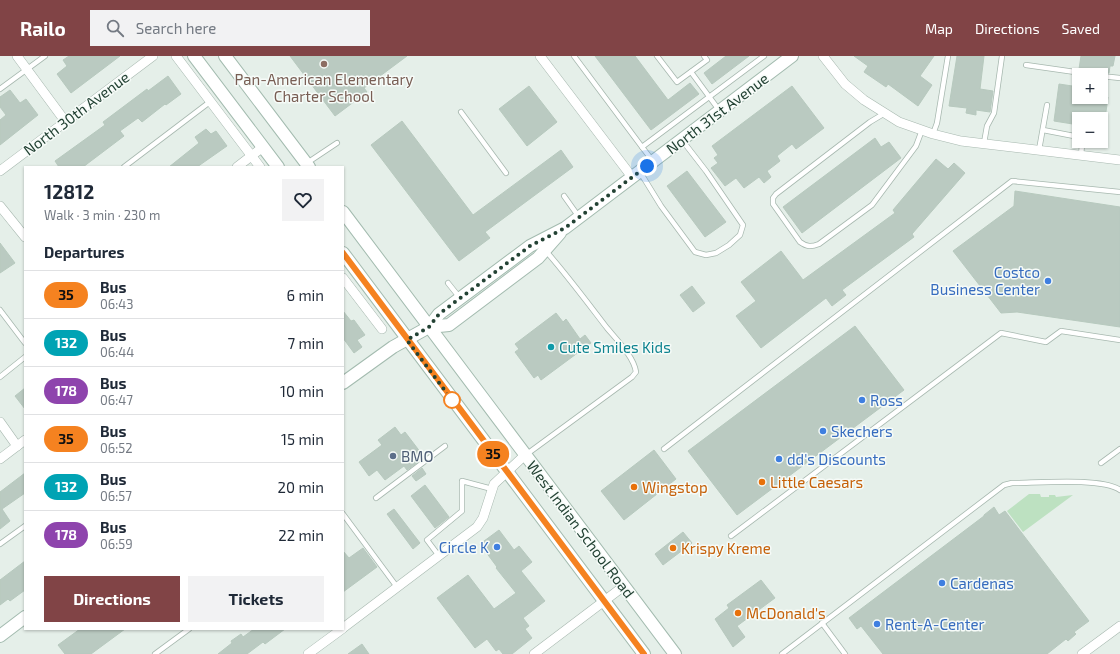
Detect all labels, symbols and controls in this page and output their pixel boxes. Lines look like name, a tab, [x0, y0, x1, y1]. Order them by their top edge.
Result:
search box	[90, 10, 370, 46]
text: Railo	[20, 17, 66, 40]
icon: search	[104, 17, 126, 39]
text: Search here	[136, 19, 216, 37]
text: Map	[925, 20, 953, 37]
text: Directions	[975, 20, 1040, 37]
text: Saved	[1062, 20, 1100, 37]
marker: Pan-American Elementary Charter School	[319, 59, 329, 69]
street label: North 30th Avenue	[19, 67, 133, 159]
map controls	[1072, 68, 1108, 148]
button: +	[1072, 68, 1108, 104]
street label: North 31st Avenue	[662, 69, 772, 157]
place label: Pan-American Elementary Charter School	[234, 70, 414, 105]
button: −	[1072, 112, 1108, 148]
your location	[637, 156, 657, 176]
button: heart	[282, 179, 324, 221]
text: 12812	[44, 180, 94, 203]
text: Walk · 3 min · 230 m	[44, 207, 160, 223]
text: Departures	[44, 243, 124, 261]
place label: Costco Business Center	[930, 263, 1040, 298]
marker: Costco Business Center	[1043, 276, 1053, 286]
text: Bus	[100, 278, 126, 296]
text: 35	[58, 286, 74, 303]
text: 6 min	[286, 286, 324, 304]
text: 06:43	[100, 296, 134, 312]
text: Bus	[100, 326, 126, 344]
text: 132	[55, 334, 77, 351]
text: 7 min	[287, 334, 324, 352]
place label: Cute Smiles Kids	[559, 338, 671, 356]
marker: Cute Smiles Kids	[546, 342, 556, 352]
text: 06:44	[100, 344, 134, 360]
text: Bus	[100, 374, 126, 392]
text: 178	[55, 382, 77, 399]
text: 10 min	[280, 382, 324, 400]
unlabelled marker	[443, 391, 461, 409]
place label: Ross	[870, 391, 903, 409]
text: 06:47	[100, 392, 133, 408]
marker: Ross	[857, 395, 867, 405]
text: Bus	[100, 422, 126, 440]
place label: Skechers	[831, 422, 893, 440]
marker: Skechers	[818, 426, 828, 436]
text: 35	[58, 430, 74, 447]
text: 15 min	[281, 430, 324, 448]
text: 06:52	[100, 440, 133, 456]
line badge: 35	[475, 441, 511, 467]
text: 35	[485, 445, 501, 462]
place label: BMO	[401, 447, 433, 465]
place label: dd's Discounts	[787, 450, 886, 468]
marker: BMO	[388, 451, 398, 461]
marker: dd's Discounts	[774, 454, 784, 464]
street label: West Indian School Road	[523, 457, 639, 601]
text: Bus	[100, 470, 126, 488]
place label: Little Caesars	[770, 473, 863, 491]
marker: Little Caesars	[757, 477, 767, 487]
text: 132	[55, 478, 77, 495]
text: 20 min	[278, 478, 324, 496]
place label: Wingstop	[642, 478, 708, 496]
marker: Wingstop	[629, 482, 639, 492]
text: 06:57	[100, 488, 132, 504]
text: Bus	[100, 518, 126, 536]
text: 178	[55, 526, 77, 543]
text: 22 min	[278, 526, 324, 544]
text: 06:59	[100, 536, 133, 552]
place label: Circle K	[439, 538, 489, 556]
place label: Krispy Kreme	[681, 539, 771, 557]
marker: Circle K	[492, 542, 502, 552]
marker: Krispy Kreme	[668, 543, 678, 553]
place label: Cardenas	[950, 574, 1014, 592]
button: Directions	[44, 576, 180, 622]
button: Tickets	[188, 576, 324, 622]
marker: Cardenas	[937, 578, 947, 588]
place label: McDonald's	[746, 604, 826, 622]
marker: McDonald's	[733, 608, 743, 618]
place label: Rent-A-Center	[885, 615, 985, 633]
marker: Rent-A-Center	[872, 619, 882, 629]

